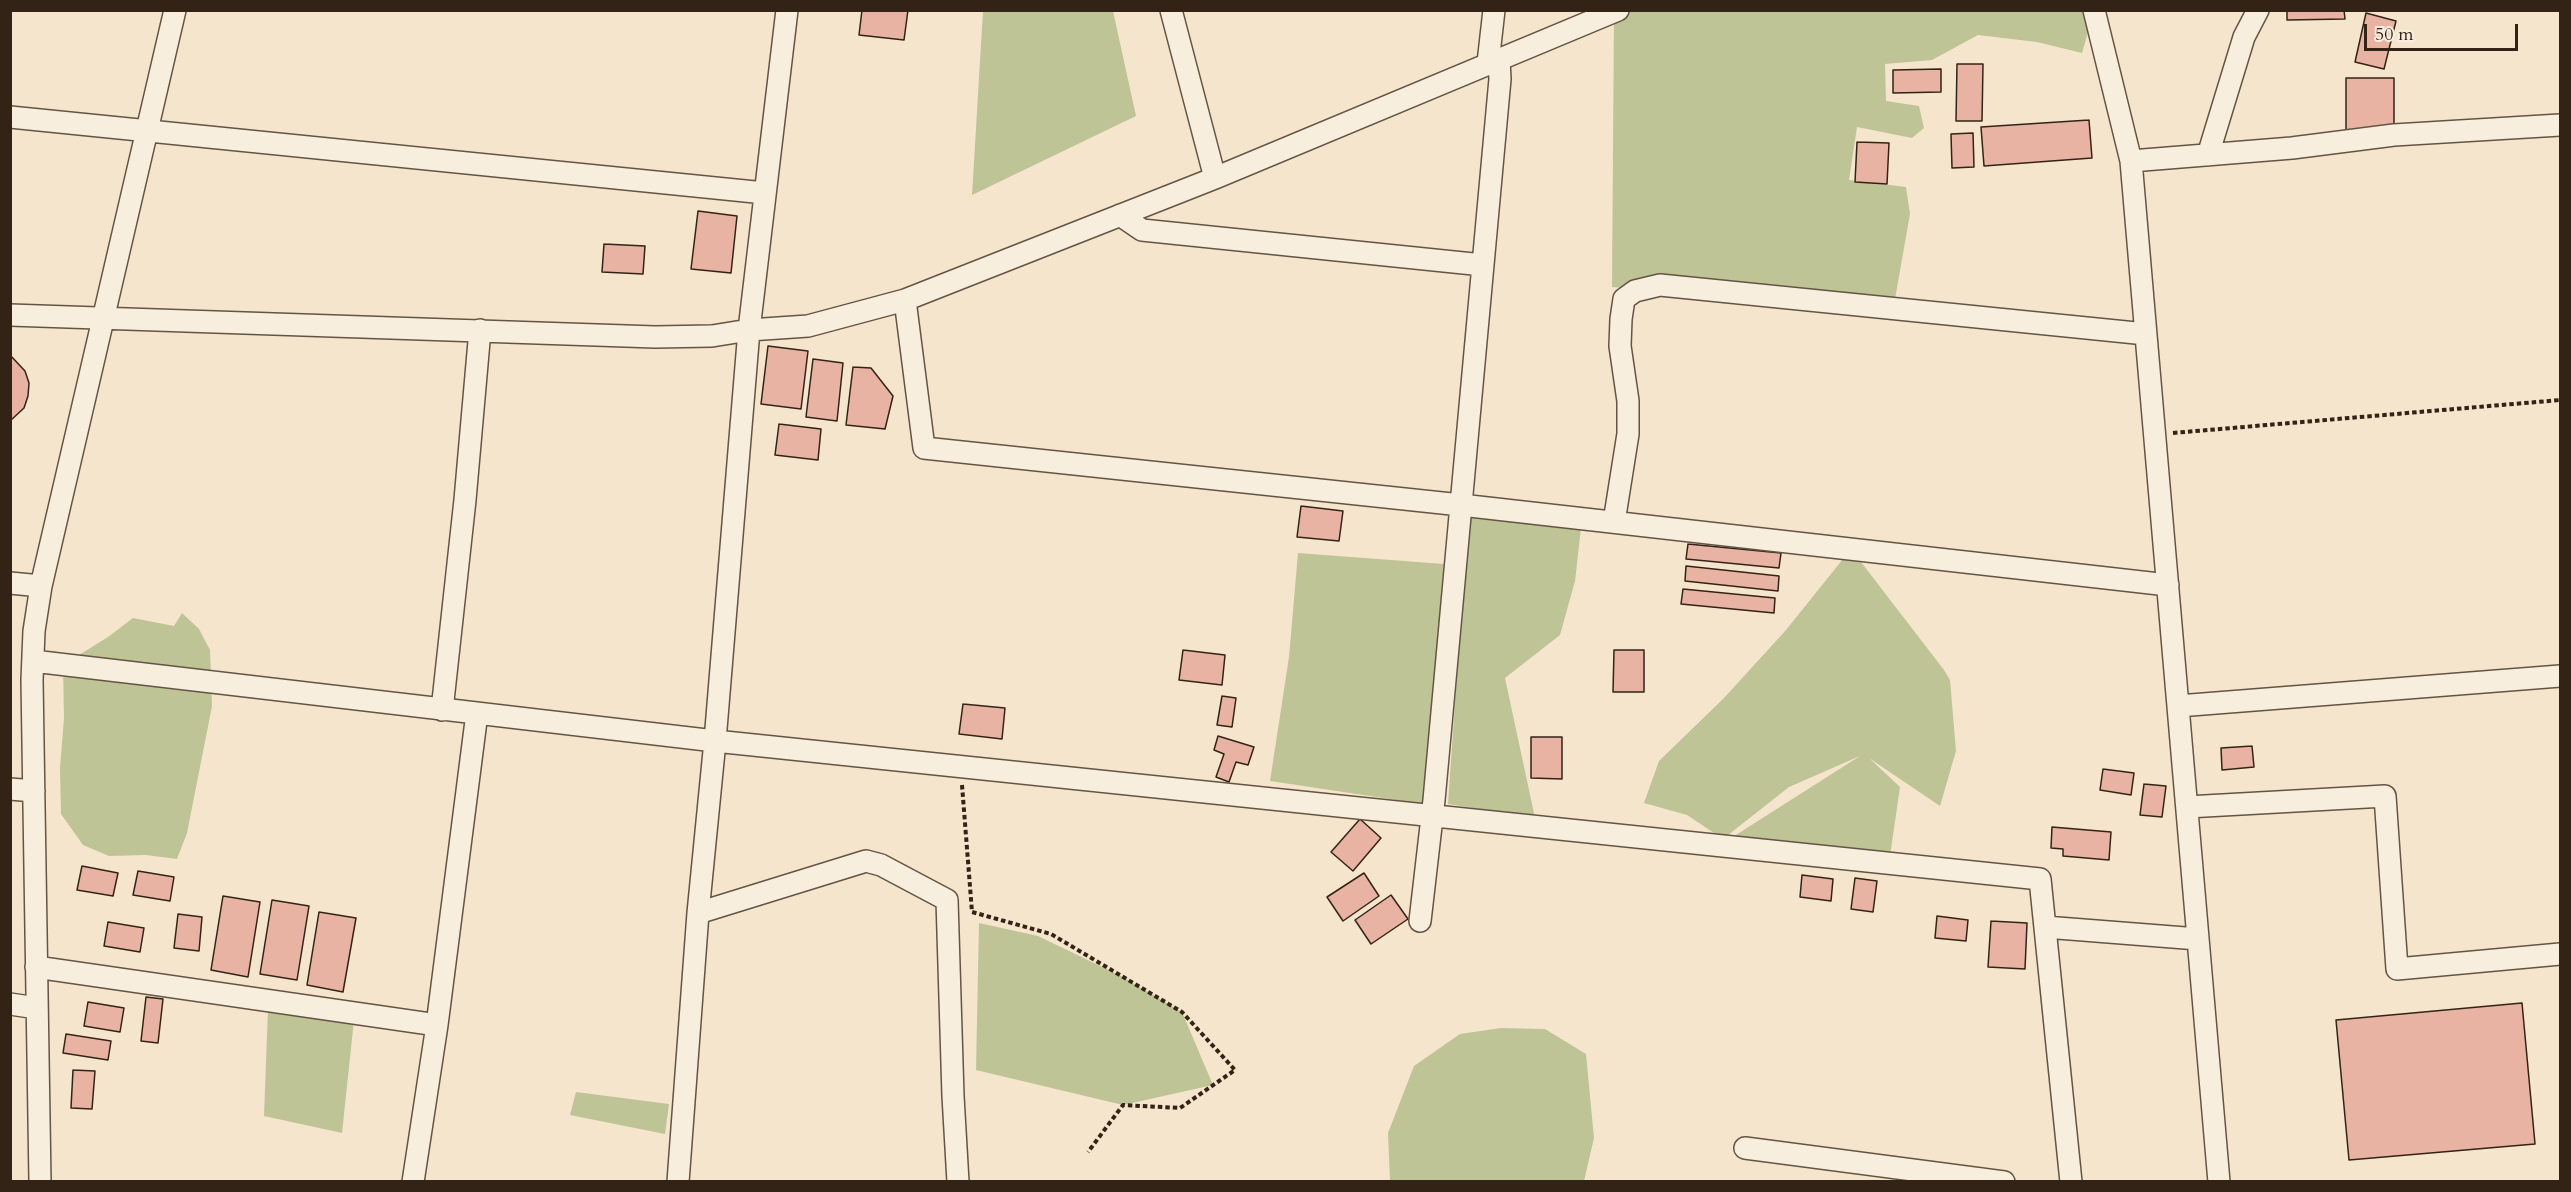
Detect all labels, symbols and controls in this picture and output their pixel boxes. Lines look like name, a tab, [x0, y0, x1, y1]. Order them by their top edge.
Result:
scale bar	[2367, 12, 2522, 50]
text: 50 m	[2375, 22, 2414, 47]

